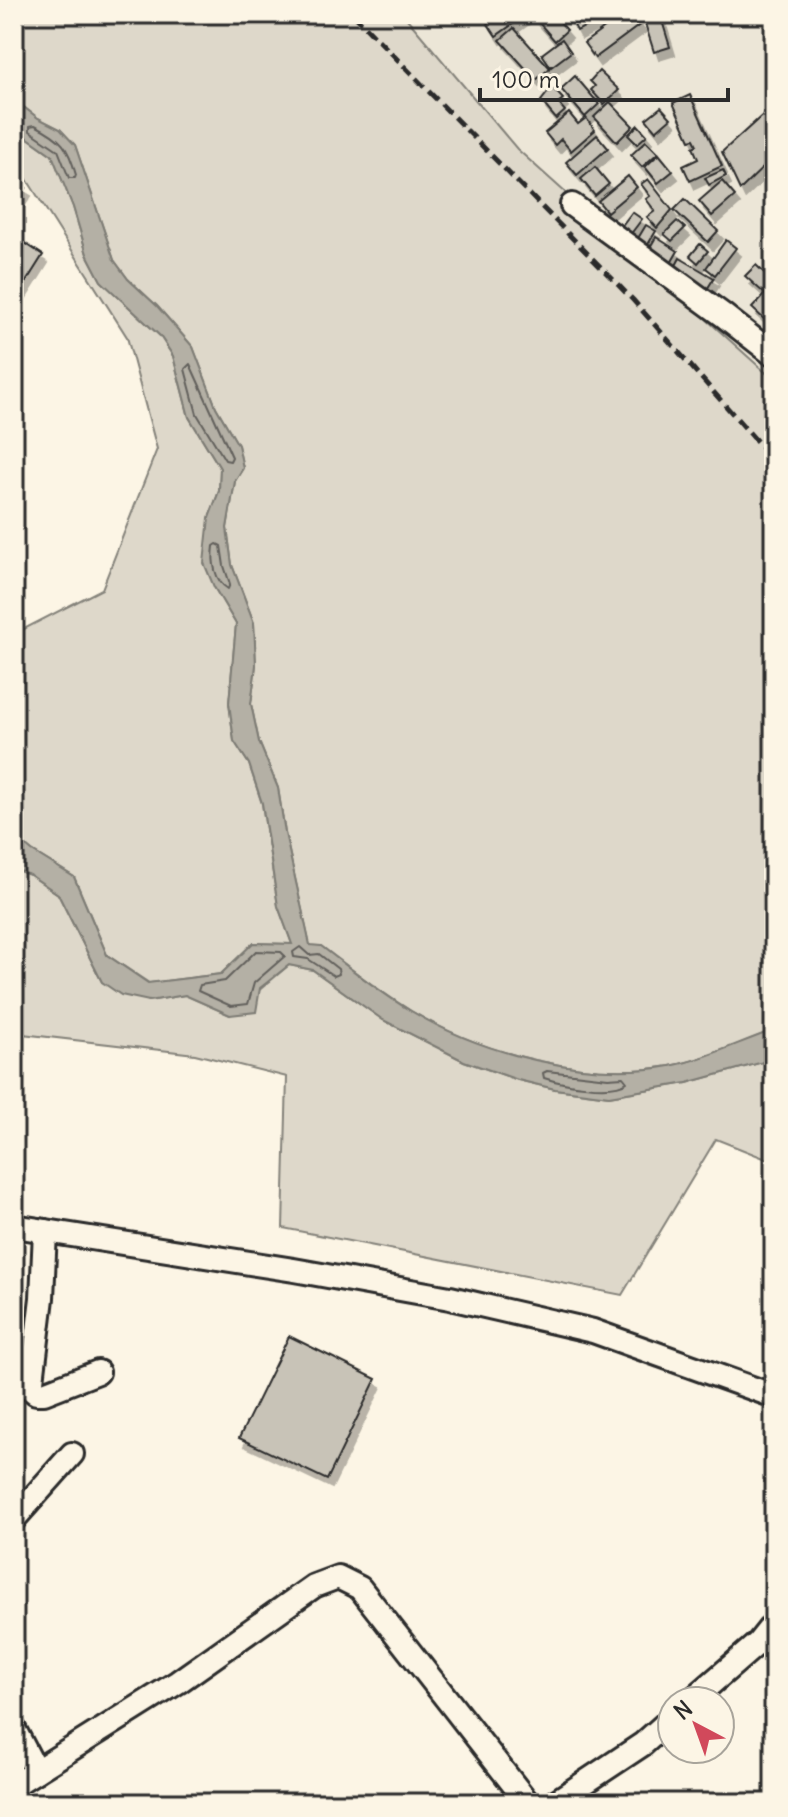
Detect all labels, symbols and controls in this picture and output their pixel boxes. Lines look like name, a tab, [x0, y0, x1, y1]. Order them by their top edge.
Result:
scale bar	[480, 52, 728, 102]
text: 100 m	[492, 64, 560, 94]
north arrow	[656, 1685, 736, 1765]
text: N	[668, 1694, 698, 1725]

